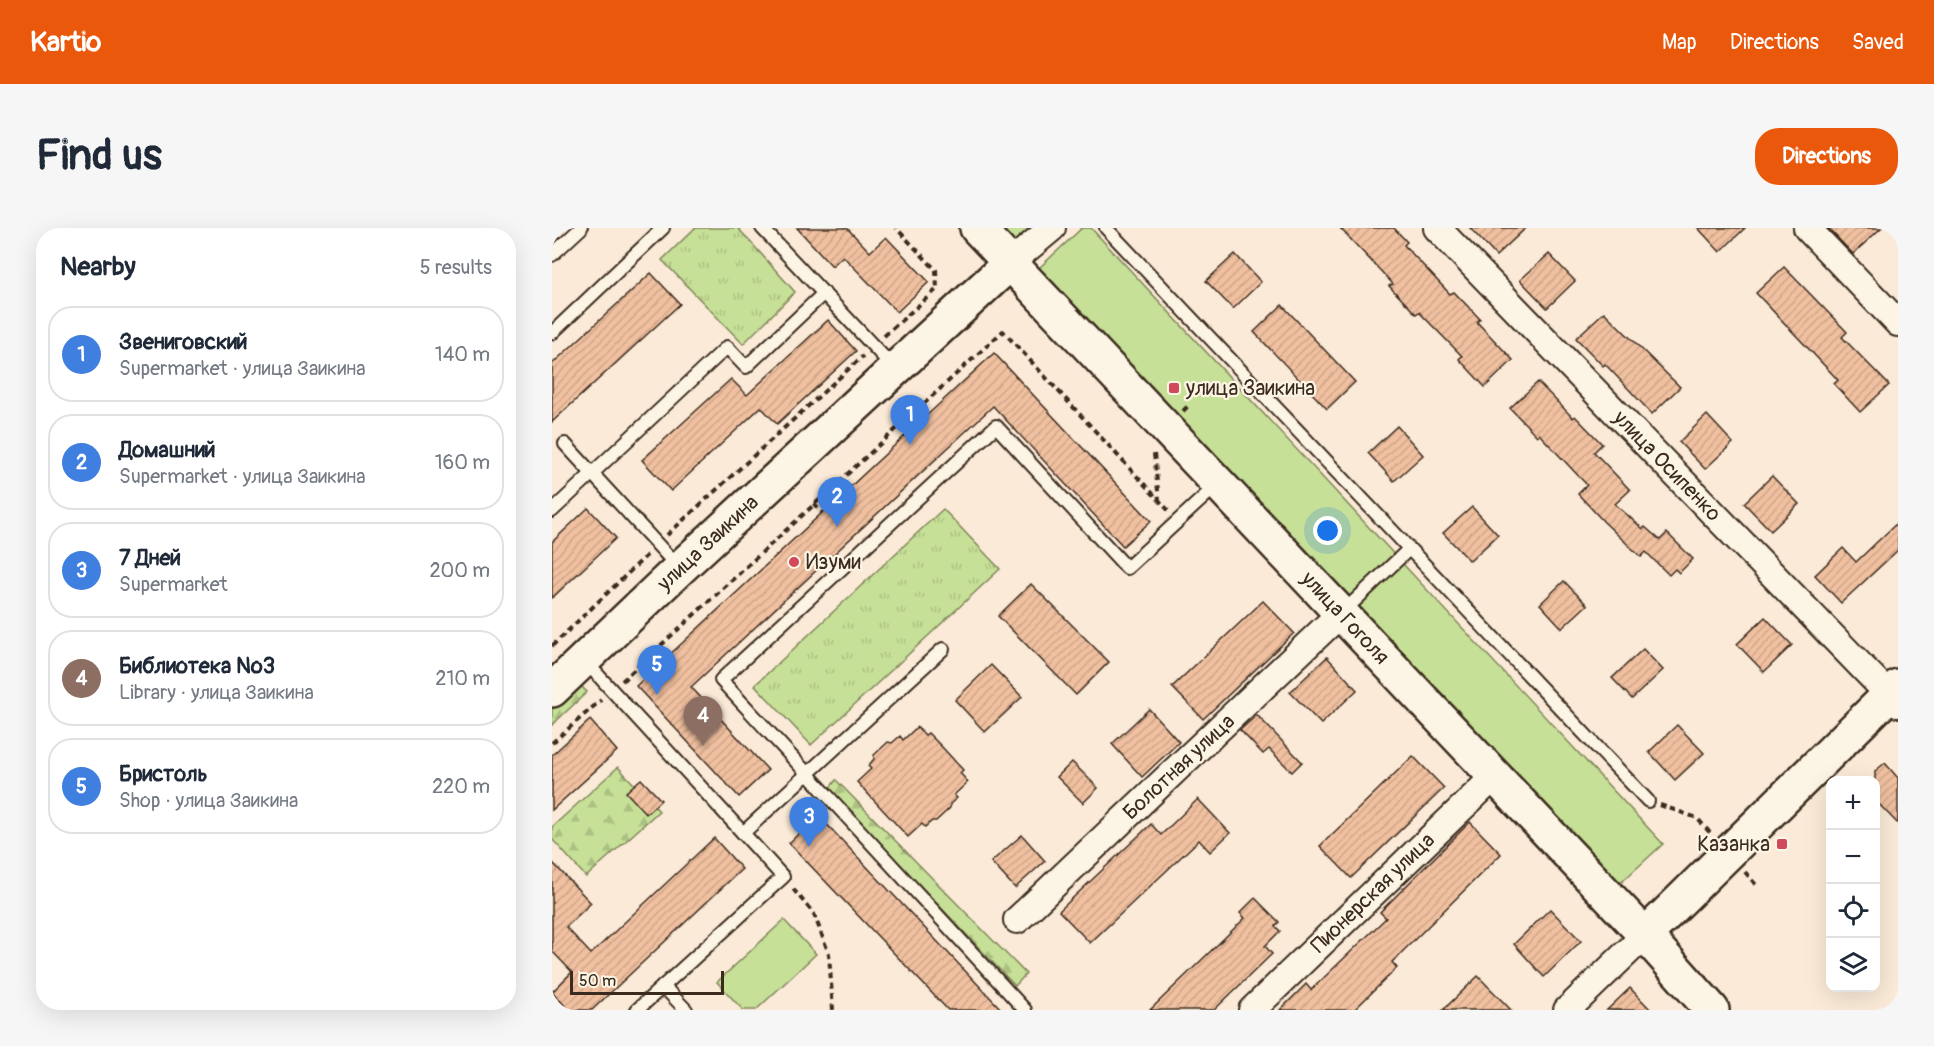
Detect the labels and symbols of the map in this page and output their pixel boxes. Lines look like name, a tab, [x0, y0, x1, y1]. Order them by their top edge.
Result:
place label: улица Заикина	[1185, 375, 1315, 402]
marker: улица Заикина	[1167, 381, 1181, 395]
pin: 1	[890, 396, 930, 445]
street label: улица Осипенко	[1607, 404, 1727, 527]
pin: 2	[818, 478, 856, 527]
street label: улица Заикина	[651, 489, 764, 598]
your location	[1313, 516, 1342, 545]
place label: Изуми	[806, 549, 861, 576]
marker: Изуми	[787, 555, 801, 569]
street label: улица Гоголя	[1294, 565, 1395, 670]
pin: 5	[638, 646, 676, 695]
pin: 4	[684, 696, 722, 746]
street label: Болотная улица	[1117, 708, 1241, 826]
pin: 3	[790, 798, 828, 847]
street label: Пионерская улица	[1305, 827, 1441, 959]
place label: Казанка	[1697, 831, 1770, 858]
marker: Казанка	[1775, 837, 1789, 851]
scale bar	[570, 968, 724, 996]

